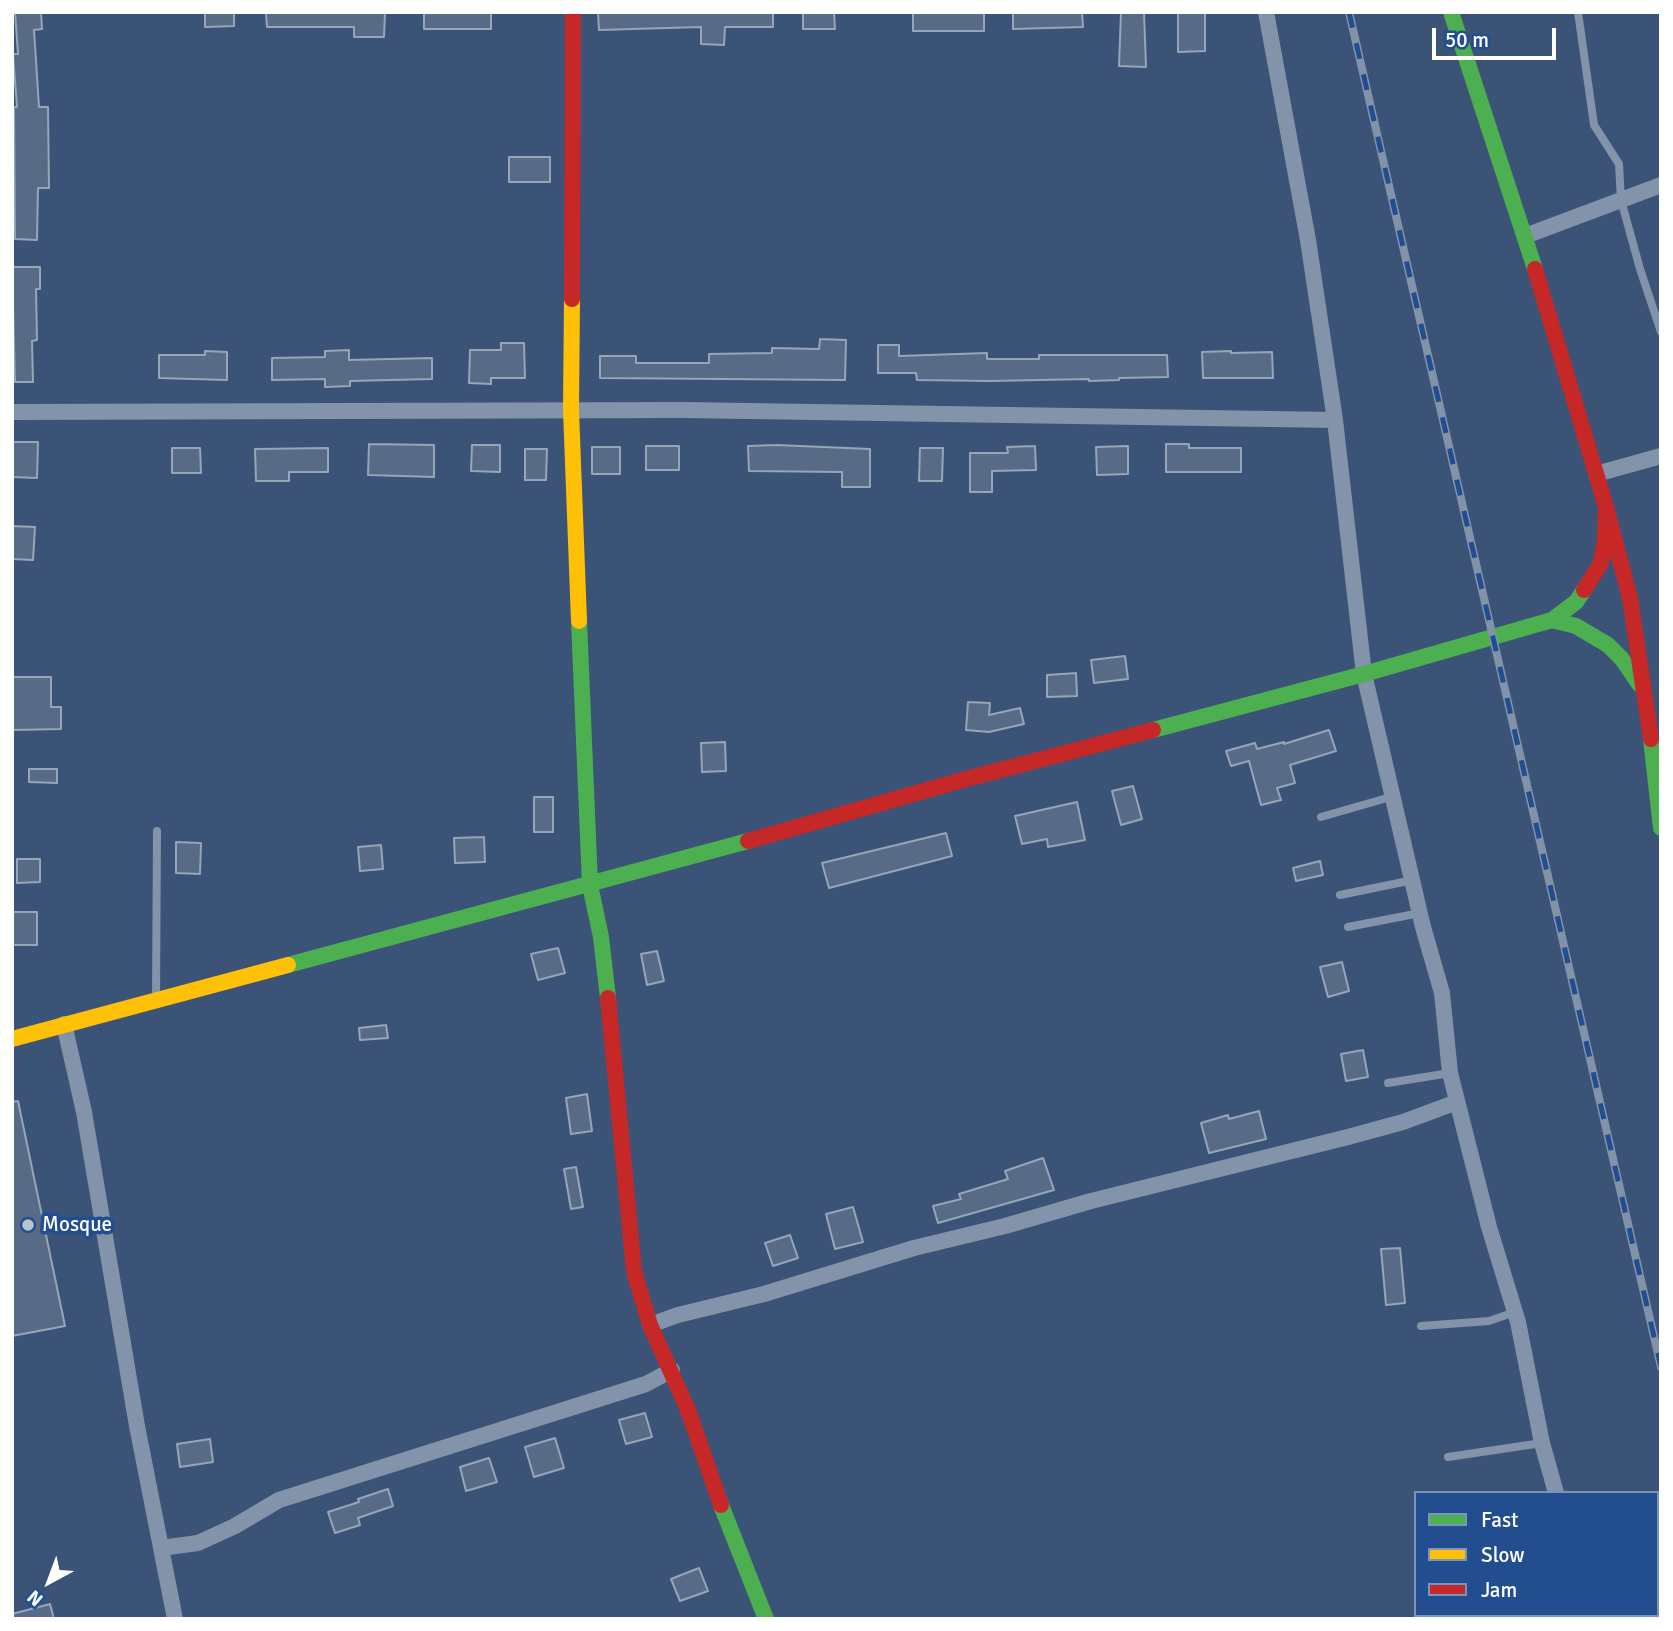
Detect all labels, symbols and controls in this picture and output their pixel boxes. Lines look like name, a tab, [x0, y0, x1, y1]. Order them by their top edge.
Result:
scale bar	[1435, 14, 1559, 58]
text: 50 m	[1445, 27, 1489, 53]
place label: Mosque	[42, 1212, 112, 1238]
marker: Mosque	[20, 1217, 36, 1233]
legend	[1414, 1491, 1659, 1617]
text: Fast	[1481, 1507, 1518, 1533]
text: Slow	[1481, 1542, 1525, 1568]
north arrow	[14, 1547, 84, 1617]
text: Jam	[1481, 1577, 1517, 1603]
text: N	[22, 1584, 48, 1611]

